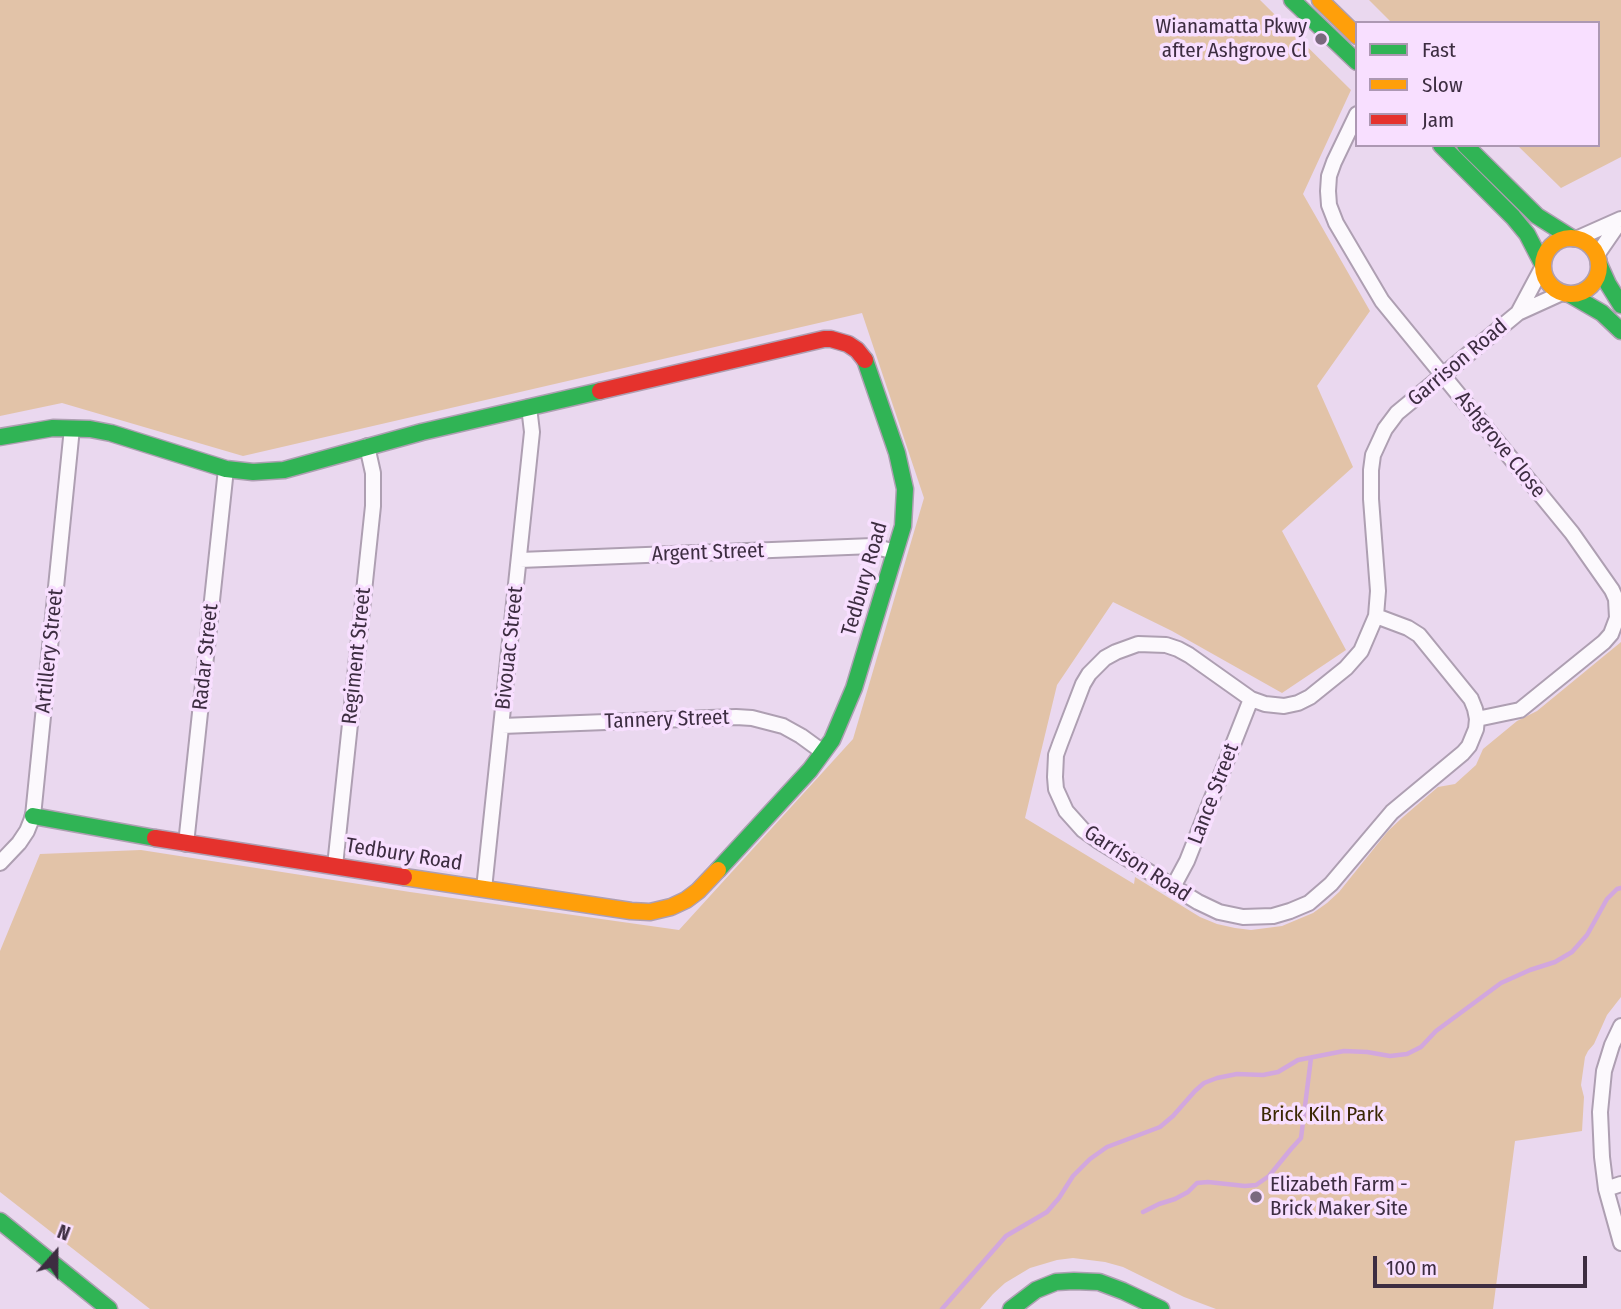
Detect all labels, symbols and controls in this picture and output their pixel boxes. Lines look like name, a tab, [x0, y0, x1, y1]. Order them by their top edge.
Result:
place label: Wianamatta Pkwy after Ashgrove Cl	[1156, 14, 1307, 64]
legend	[1355, 21, 1600, 147]
marker: Wianamatta Pkwy after Ashgrove Cl	[1313, 31, 1329, 47]
text: Fast	[1422, 37, 1456, 63]
text: Slow	[1422, 72, 1463, 98]
text: Jam	[1422, 107, 1454, 133]
street label: Garrison Road	[1403, 314, 1513, 412]
street label: Ashgrove Close	[1449, 387, 1551, 503]
street label: Tedbury Road	[837, 519, 893, 639]
street label: Argent Street	[651, 538, 765, 568]
street label: Bivouac Street	[491, 585, 529, 711]
street label: Regiment Street	[337, 586, 377, 726]
street label: Artillery Street	[31, 587, 69, 715]
street label: Radar Street	[188, 602, 224, 712]
street label: Tannery Street	[604, 705, 730, 735]
street label: Lance Street	[1183, 740, 1245, 848]
street label: Garrison Road	[1079, 820, 1195, 908]
street label: Tedbury Road	[344, 833, 464, 877]
park label: Brick Kiln Park	[1260, 1102, 1384, 1128]
place label: Elizabeth Farm - Brick Maker Site	[1270, 1172, 1408, 1222]
marker: Elizabeth Farm - Brick Maker Site	[1248, 1189, 1264, 1205]
north arrow	[21, 1218, 91, 1288]
text: N	[54, 1220, 73, 1246]
scale bar	[1376, 1242, 1590, 1286]
text: 100 m	[1386, 1255, 1437, 1281]

